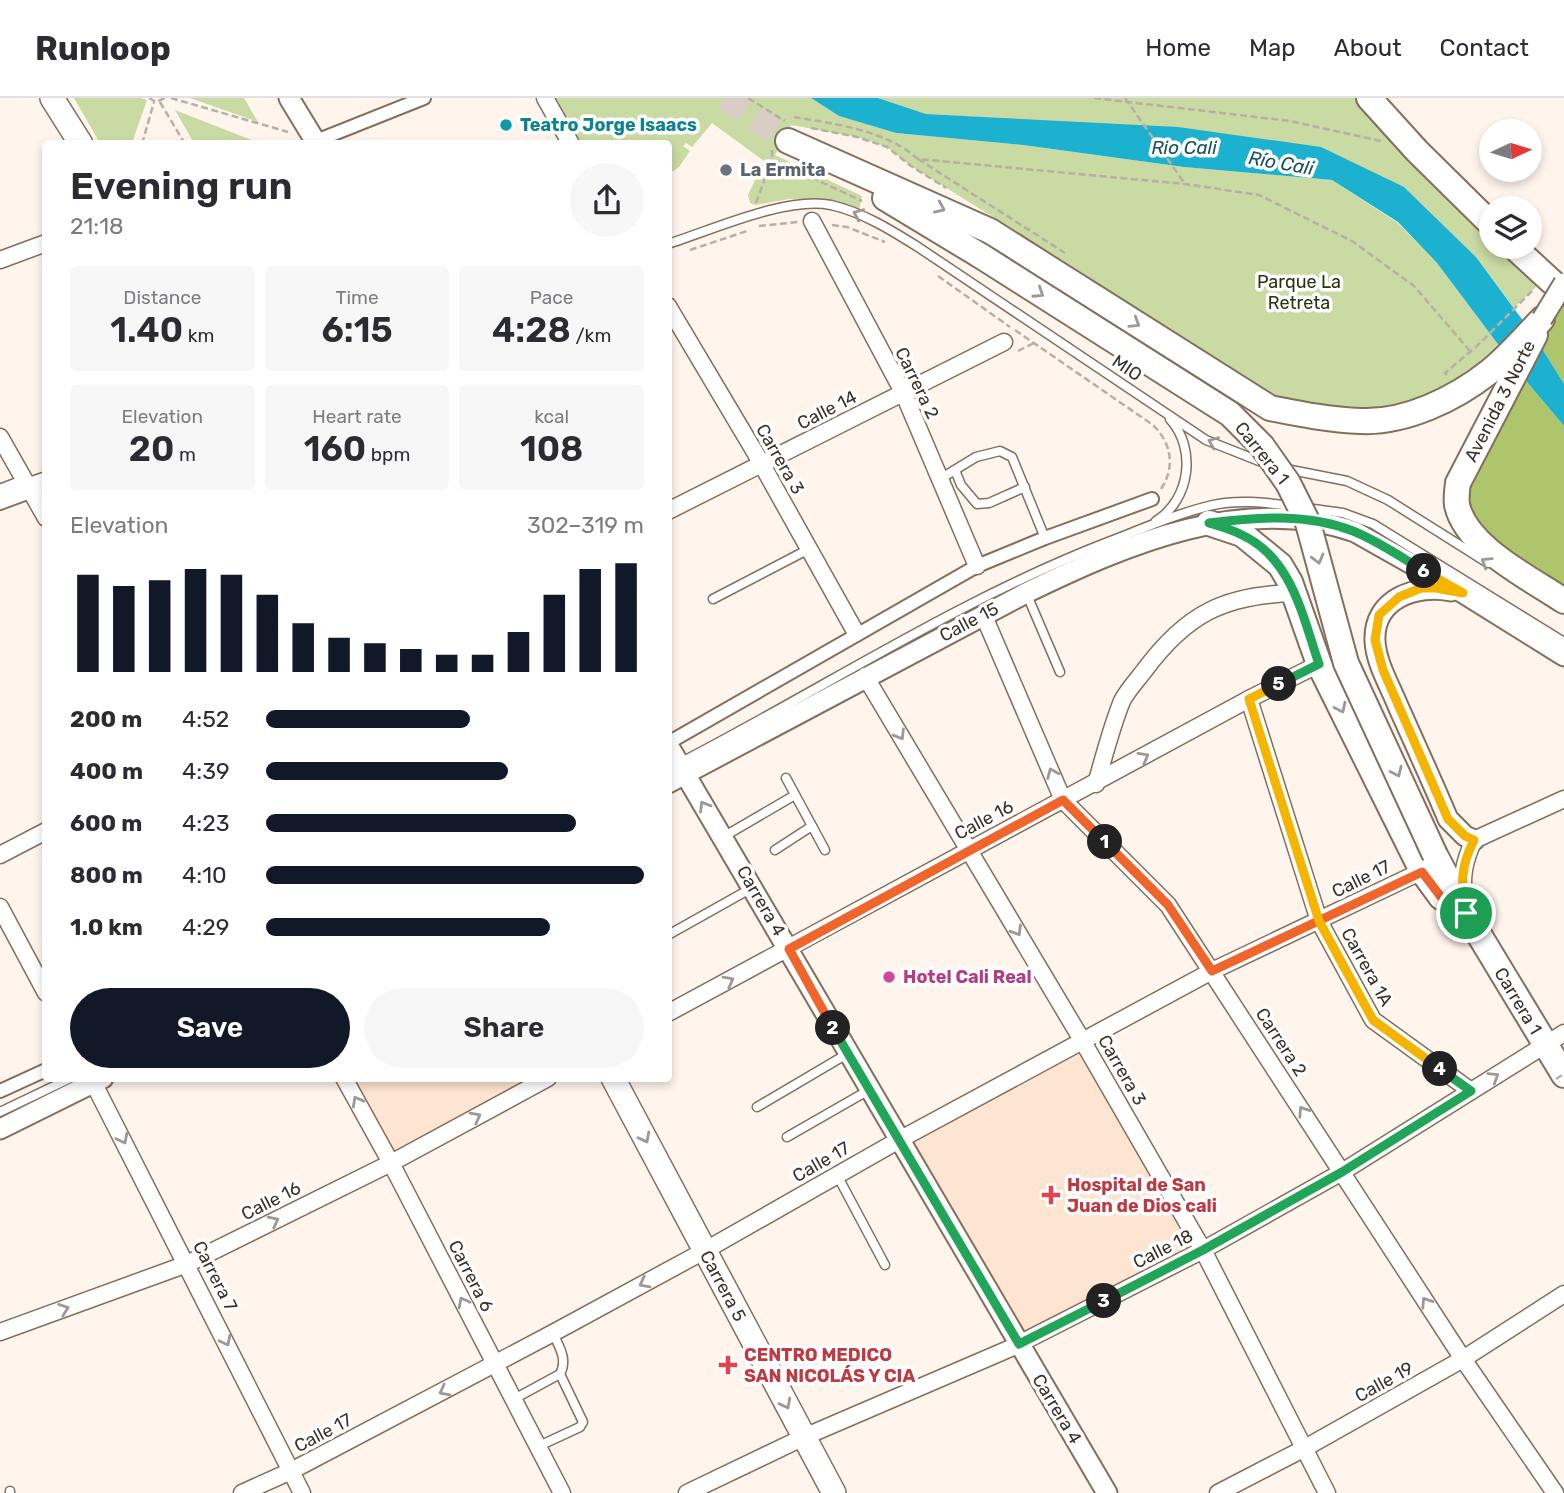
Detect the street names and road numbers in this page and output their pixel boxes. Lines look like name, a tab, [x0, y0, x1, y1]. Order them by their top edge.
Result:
street label: Avenida 3 Norte	[1460, 336, 1540, 466]
street label: Carrera 2	[890, 344, 944, 422]
street label: MIO	[1108, 350, 1146, 386]
street label: Calle 14	[793, 386, 861, 434]
street label: Carrera 1	[1230, 417, 1294, 489]
street label: Carrera 3	[751, 420, 809, 498]
street label: Calle 15	[936, 597, 1002, 647]
street label: Calle 16	[951, 795, 1017, 845]
street label: Calle 17	[1328, 855, 1394, 903]
street label: Carrera 4	[732, 862, 790, 940]
street label: Carrera 1A	[1336, 924, 1398, 1010]
street label: Carrera 1	[1489, 964, 1547, 1038]
street label: Carrera 2	[1251, 1004, 1311, 1080]
street label: Carrera 3	[1093, 1031, 1151, 1109]
street label: Calle 17	[789, 1137, 853, 1187]
street label: Calle 16	[238, 1177, 305, 1225]
street label: Calle 18	[1129, 1225, 1197, 1273]
street label: Carrera 7	[188, 1237, 242, 1315]
street label: Carrera 6	[444, 1237, 498, 1316]
street label: Carrera 5	[695, 1247, 751, 1325]
street label: Calle 19	[1351, 1357, 1417, 1407]
street label: Carrera 4	[1028, 1370, 1086, 1448]
street label: Calle 17	[290, 1409, 356, 1457]

